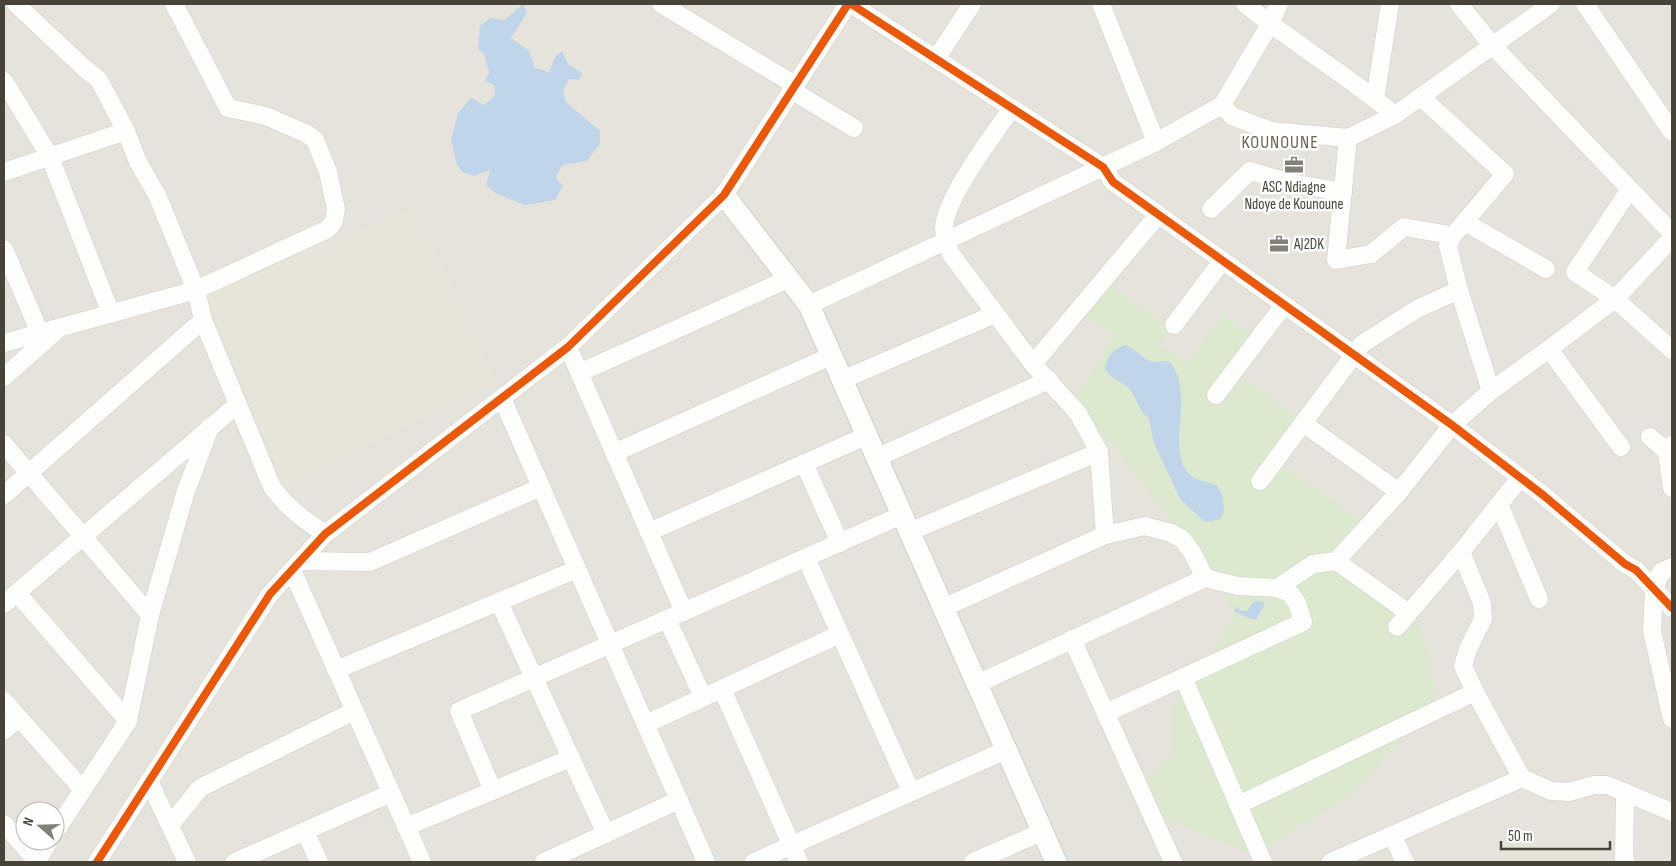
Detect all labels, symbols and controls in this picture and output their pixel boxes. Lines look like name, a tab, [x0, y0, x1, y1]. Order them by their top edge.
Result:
district label: KOUNOUNE	[1241, 132, 1319, 153]
office icon: ASC Ndiagne Ndoye de Kounoune	[1283, 154, 1305, 176]
place label: ASC Ndiagne Ndoye de Kounoune	[1244, 178, 1344, 214]
office icon: AJ2DK	[1268, 233, 1290, 255]
place label: AJ2DK	[1293, 235, 1324, 254]
north arrow	[15, 801, 65, 851]
text: N	[19, 815, 38, 828]
scale bar	[1501, 818, 1610, 850]
text: 50 m	[1508, 827, 1533, 846]

